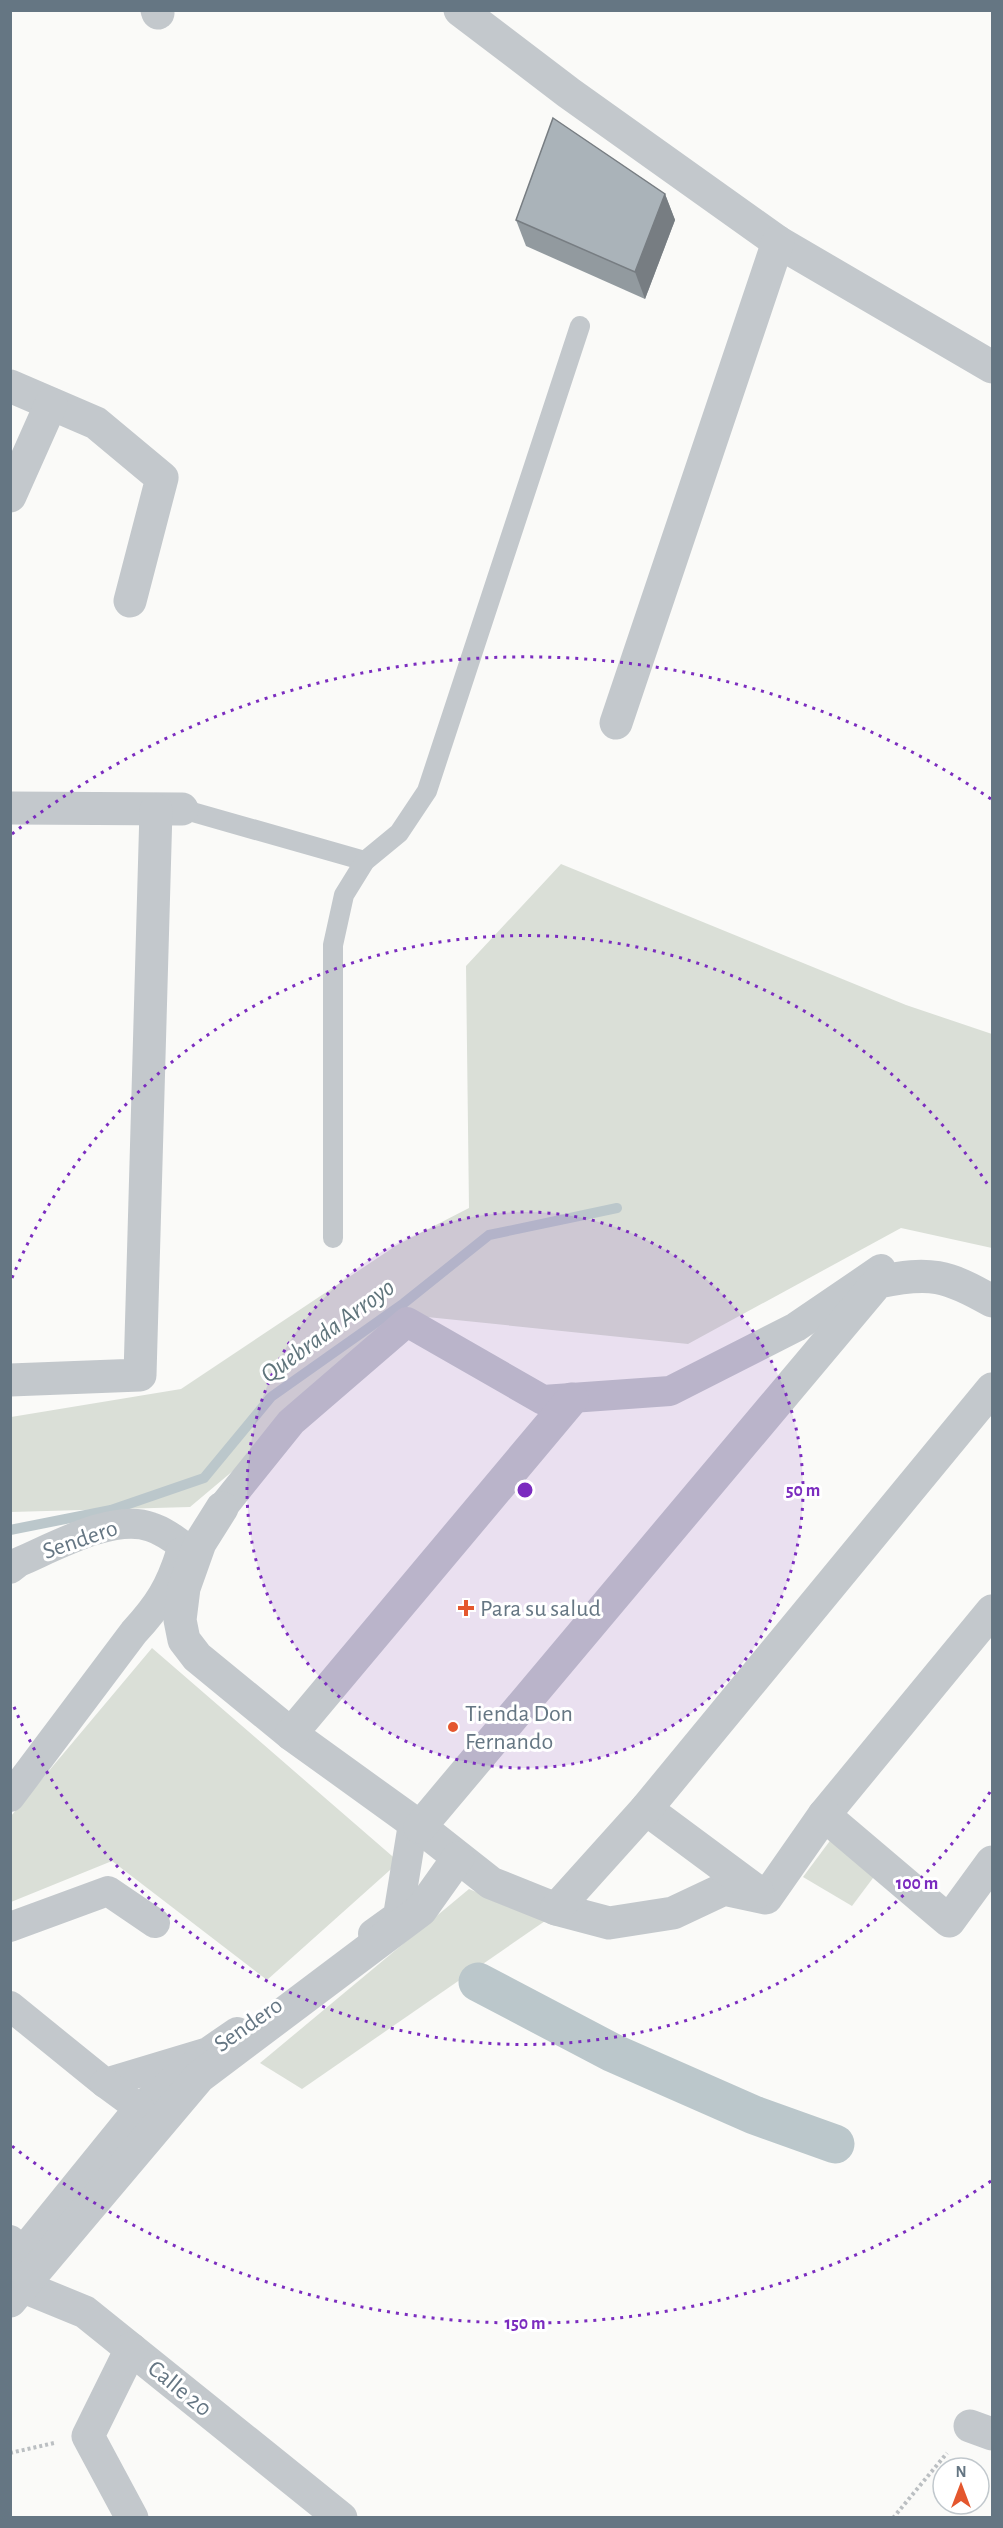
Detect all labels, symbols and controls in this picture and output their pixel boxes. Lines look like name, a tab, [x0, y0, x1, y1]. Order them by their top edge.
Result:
water label: Quebrada Arroyo	[256, 1274, 399, 1388]
centre of rings	[515, 1480, 535, 1500]
text: 50 m	[786, 1482, 820, 1500]
street label: Sendero	[40, 1516, 121, 1564]
place label: Para su salud	[480, 1597, 601, 1621]
marker: Para su salud	[457, 1599, 475, 1617]
place label: Tienda Don Fernando	[465, 1702, 573, 1754]
marker: Tienda Don Fernando	[446, 1720, 460, 1734]
text: 100 m	[896, 1875, 938, 1893]
street label: Sendero	[210, 1993, 287, 2057]
text: 150 m	[505, 2315, 545, 2333]
street label: Calle 20	[143, 2356, 216, 2421]
north arrow	[931, 2456, 991, 2516]
text: N	[955, 2464, 967, 2480]

